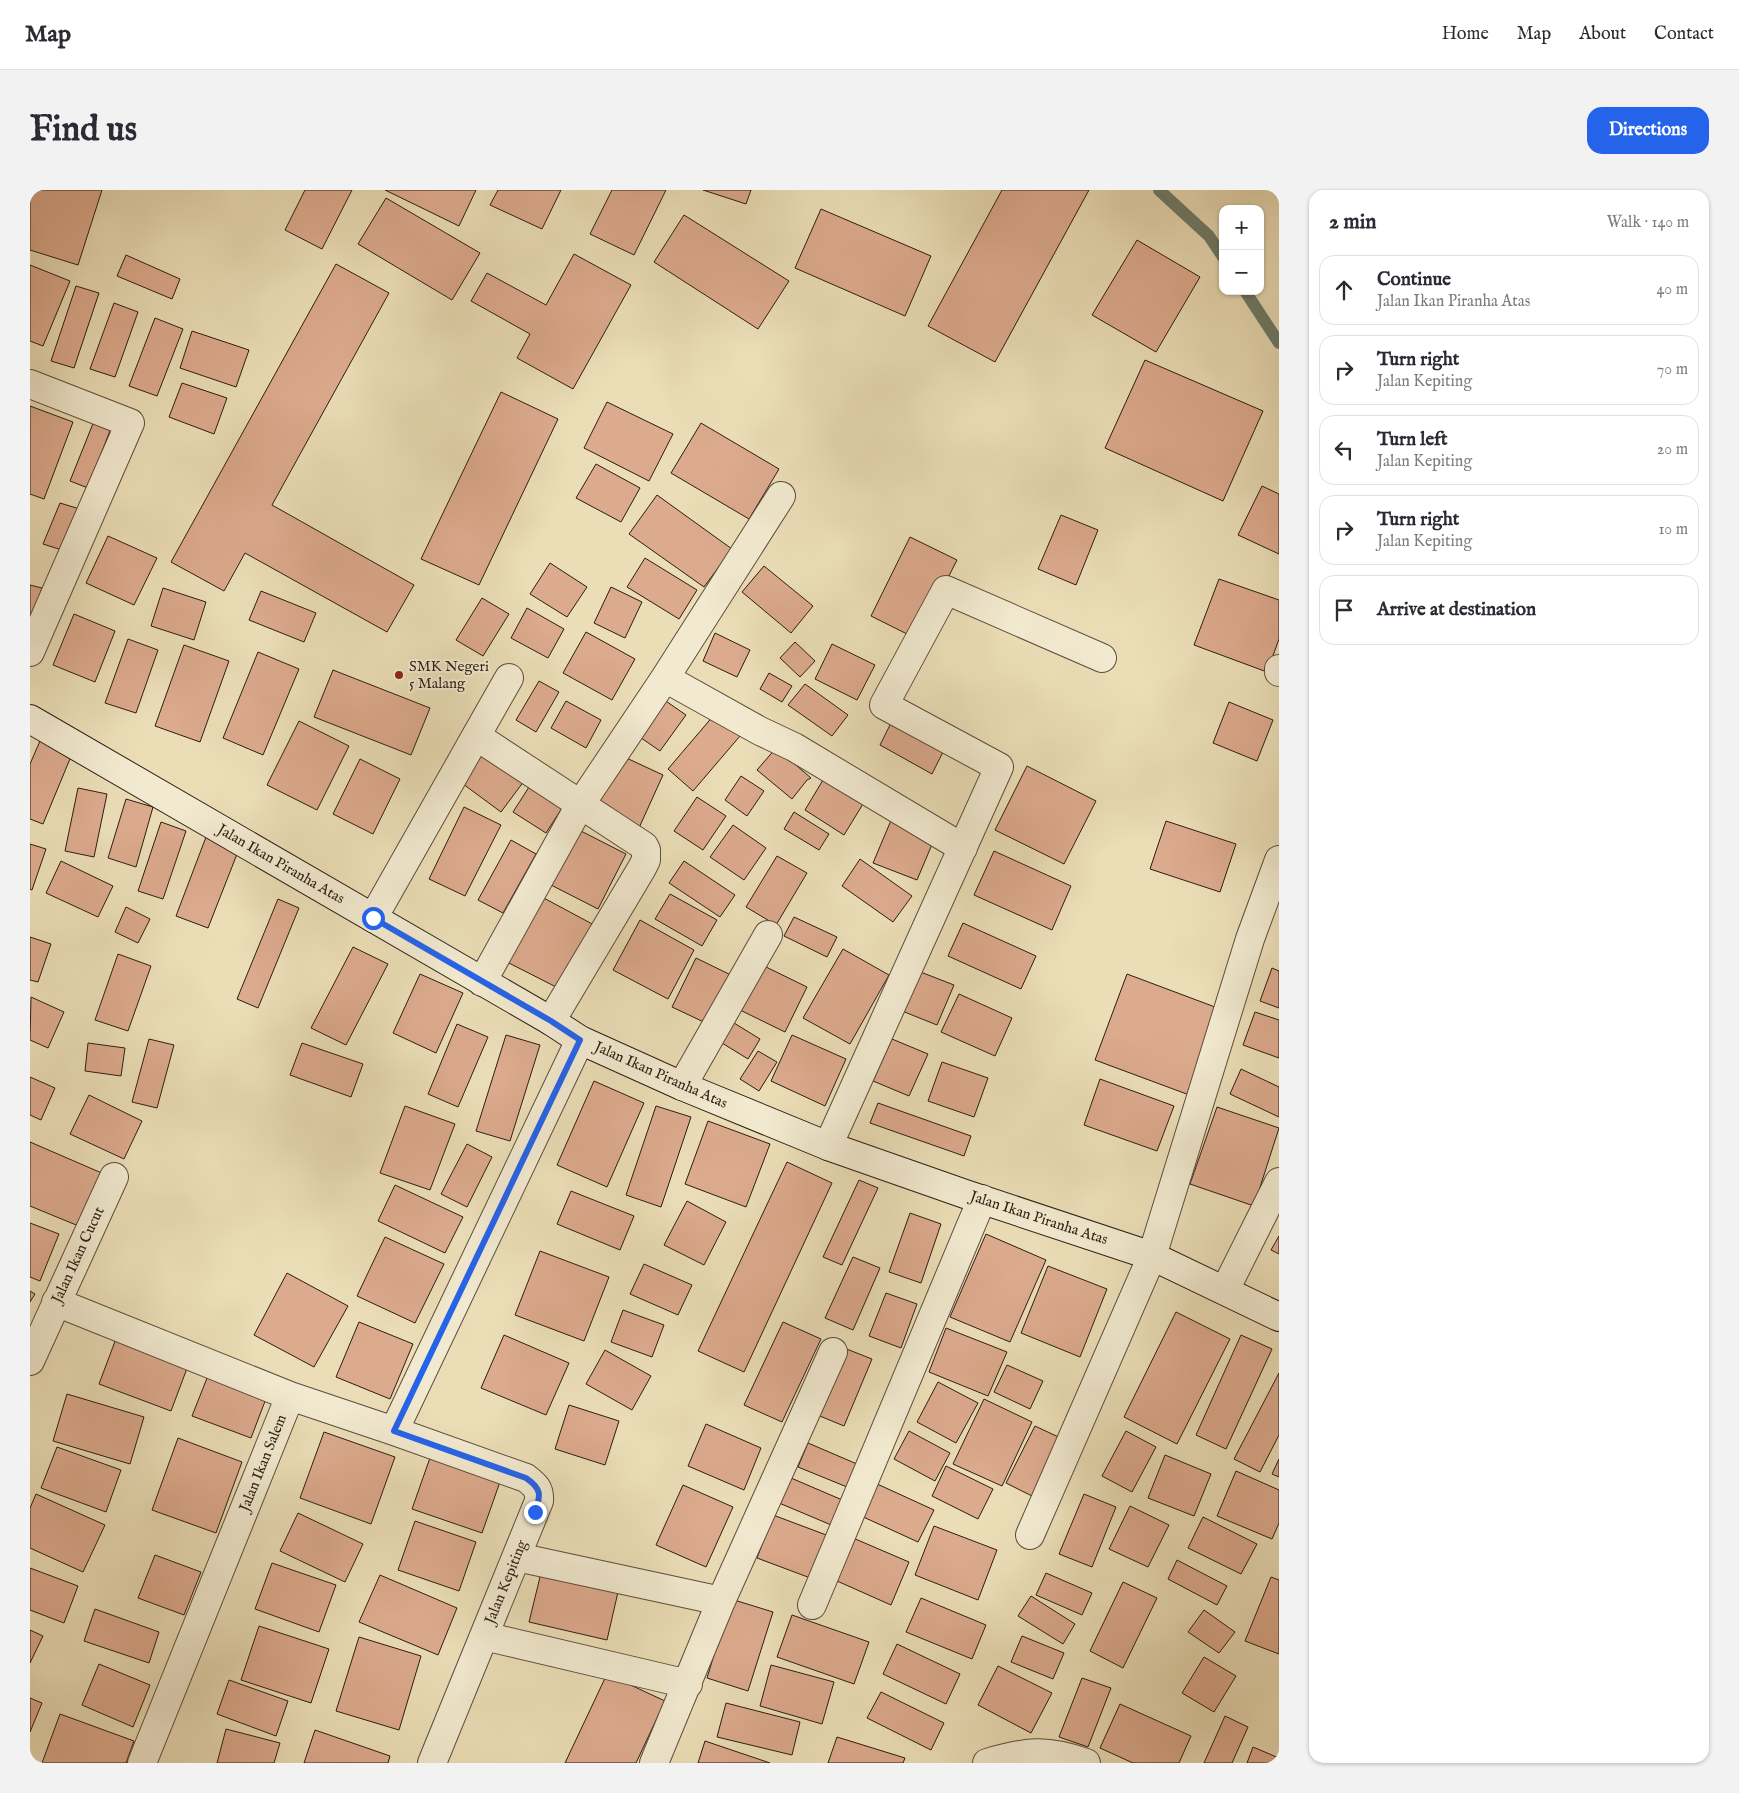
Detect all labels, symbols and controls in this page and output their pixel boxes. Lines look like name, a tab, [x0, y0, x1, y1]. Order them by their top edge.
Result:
text: Map	[25, 19, 71, 50]
text: Home	[1442, 23, 1489, 46]
text: Map	[1517, 23, 1551, 46]
text: About	[1579, 23, 1626, 46]
text: Contact	[1654, 23, 1714, 46]
button: Directions	[1587, 107, 1709, 154]
text: Find us	[30, 108, 137, 153]
map controls	[1219, 205, 1264, 295]
button: +	[1219, 205, 1264, 250]
text: 2 min	[1329, 209, 1376, 236]
text: Walk · 140 m	[1607, 213, 1689, 233]
button: −	[1219, 250, 1264, 295]
text: Continue	[1377, 268, 1451, 292]
icon: ahead	[1330, 276, 1358, 304]
text: 40 m	[1656, 280, 1688, 300]
text: Jalan Ikan Piranha Atas	[1377, 292, 1530, 312]
text: Turn right	[1377, 348, 1459, 372]
icon: right	[1330, 356, 1358, 384]
text: 70 m	[1657, 360, 1688, 380]
text: Jalan Kepiting	[1377, 372, 1472, 392]
text: Turn left	[1377, 428, 1448, 452]
icon: left	[1330, 436, 1358, 464]
text: 20 m	[1657, 440, 1688, 460]
text: Jalan Kepiting	[1377, 452, 1472, 472]
text: Turn right	[1377, 508, 1459, 532]
icon: right	[1330, 516, 1358, 544]
text: 10 m	[1658, 520, 1688, 540]
text: Jalan Kepiting	[1377, 532, 1472, 552]
icon: arrive	[1330, 596, 1358, 624]
text: Arrive at destination	[1377, 598, 1536, 622]
place label: SMK Negeri 5 Malang	[409, 657, 489, 693]
marker: SMK Negeri 5 Malang	[393, 669, 405, 681]
street label: Jalan Ikan Piranha Atas	[212, 819, 348, 908]
route start	[362, 907, 385, 930]
street label: Jalan Ikan Piranha Atas	[590, 1036, 731, 1113]
street label: Jalan Ikan Piranha Atas	[966, 1186, 1110, 1249]
street label: Jalan Ikan Cucut	[47, 1204, 109, 1308]
street label: Jalan Ikan Salem	[234, 1411, 291, 1516]
route end	[524, 1501, 547, 1524]
street label: Jalan Kepiting	[480, 1536, 532, 1629]

